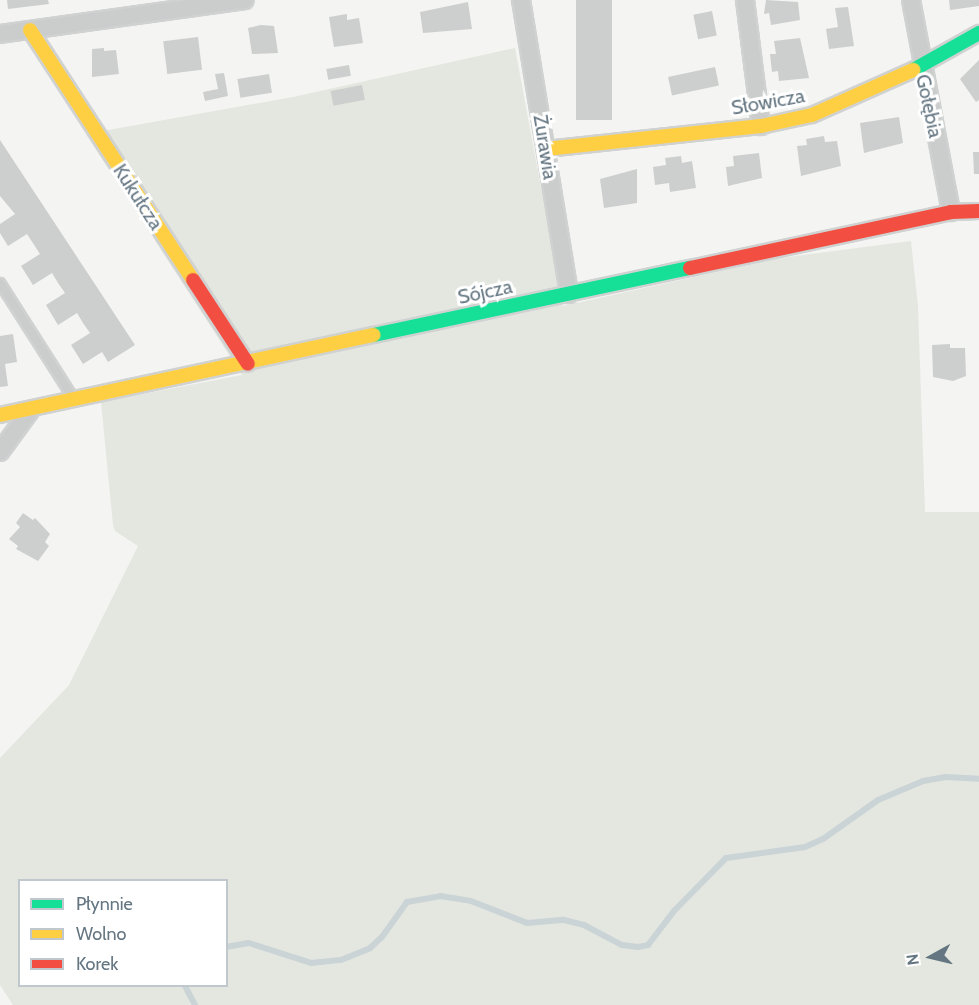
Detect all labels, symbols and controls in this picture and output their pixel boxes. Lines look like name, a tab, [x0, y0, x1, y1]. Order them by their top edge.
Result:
street label: Gołębia	[911, 72, 947, 140]
street label: Słowicza	[729, 84, 807, 120]
street label: Żurawia	[528, 113, 562, 181]
street label: Kukułcza	[108, 160, 168, 234]
street label: Sójcza	[456, 275, 514, 309]
legend	[18, 879, 228, 987]
text: Płynnie	[76, 893, 133, 915]
text: Wolno	[76, 923, 126, 945]
north arrow	[901, 927, 961, 987]
text: Korek	[76, 953, 118, 975]
text: N	[902, 953, 923, 966]

